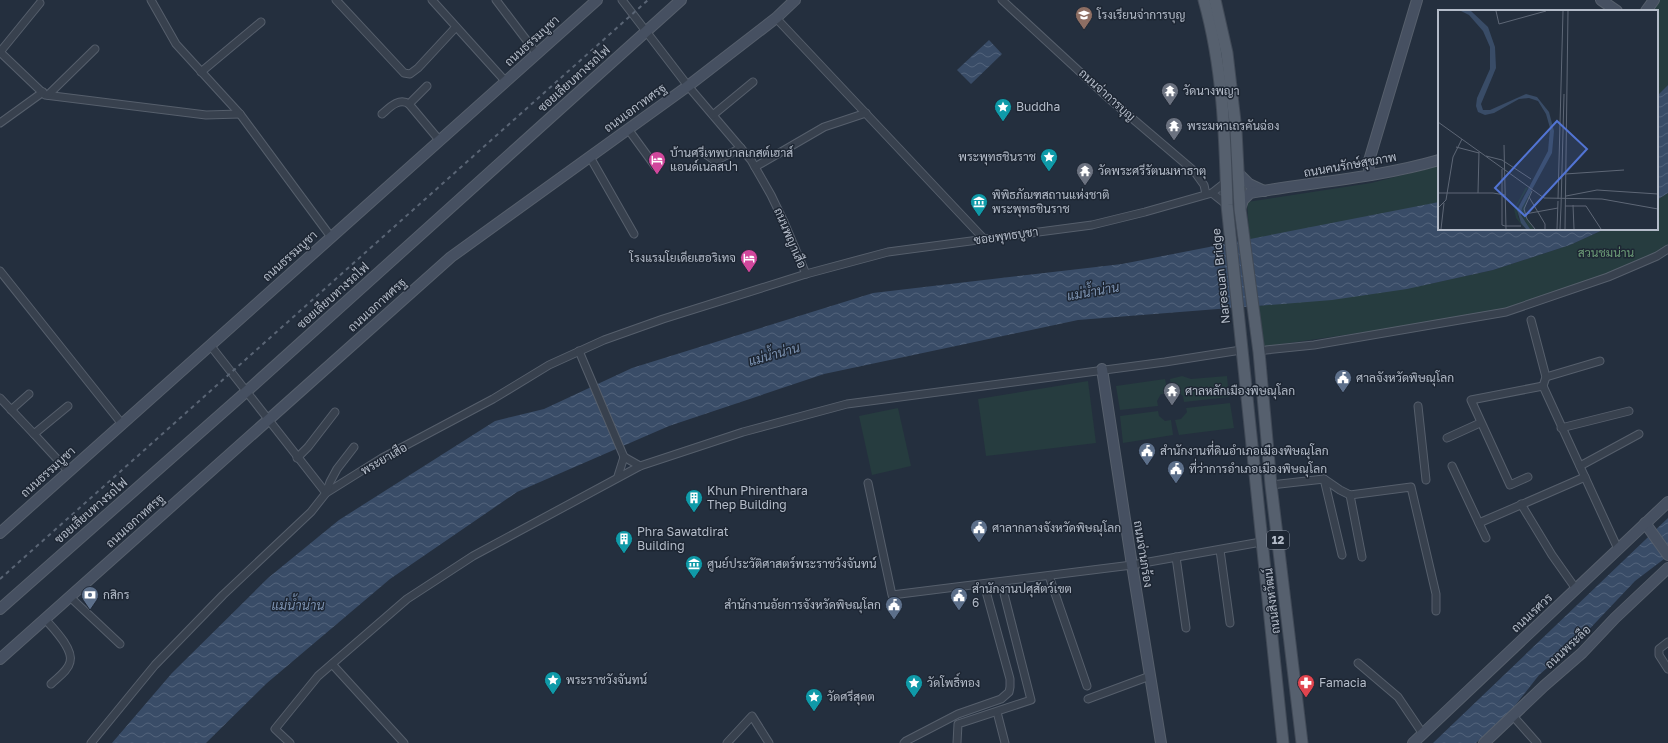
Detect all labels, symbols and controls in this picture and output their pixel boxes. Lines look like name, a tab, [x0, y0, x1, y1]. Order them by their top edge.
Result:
school or university icon: โรงเรียนจ่าการบุญ	[1074, 5, 1094, 30]
place label: โรงเรียนจ่าการบุญ	[1096, 7, 1186, 24]
inset map	[1438, 10, 1658, 230]
street label: ถนนธรรมบูชา	[501, 12, 563, 70]
street label: ซอยเลียบทางรถไฟ	[535, 42, 613, 115]
street label: ถนนจ่าการบุญ	[1075, 65, 1139, 125]
street label: ถนนเอกาทศรฐ	[601, 80, 669, 136]
temple icon: วัดนางพญา	[1160, 81, 1180, 106]
place label: วัดนางพญา	[1183, 83, 1240, 98]
place icon: Buddha	[993, 97, 1013, 122]
place label: Buddha	[1016, 99, 1060, 114]
temple icon: พระมหาเถรคันฉ่อง	[1164, 116, 1184, 141]
place label: พระมหาเถรคันฉ่อง	[1187, 118, 1279, 133]
place label: บ้านศรีเทพบาลเกสต์เฮาส์ แอนด์เนลสปา	[670, 145, 793, 174]
place icon: พระพุทธชินราช	[1039, 147, 1059, 172]
place label: พระพุทธชินราช	[958, 149, 1036, 166]
street label: ถนนคนรักษ์สุขภาพ	[1302, 149, 1398, 182]
hotel icon: บ้านศรีเทพบาลเกสต์เฮาส์ แอนด์เนลสปา	[647, 150, 667, 175]
temple icon: วัดพระศรีรัตนมหาธาตุ	[1075, 161, 1095, 186]
place label: วัดพระศรีรัตนมหาธาตุ	[1098, 163, 1206, 180]
place label: พิพิธภัณฑสถานแห่งชาติ พระพุทธชินราช	[992, 187, 1109, 218]
museum icon: พิพิธภัณฑสถานแห่งชาติ พระพุทธชินราช	[969, 192, 989, 217]
street label: ถนนพญาเสือ	[771, 205, 810, 270]
street label: ซอยพุทธบูชา	[973, 224, 1040, 249]
street label: ถนนธรรมบูชา	[259, 227, 321, 285]
street label: Naresuan Bridge	[1208, 228, 1233, 325]
park label: สวนชมน่าน	[1578, 245, 1635, 260]
hotel icon: โรงแรมโยเดียเฮอริเทจ	[739, 248, 759, 273]
place label: โรงแรมโยเดียเฮอริเทจ	[628, 250, 736, 265]
street label: ซอยเลียบทางรถไฟ	[294, 259, 372, 332]
water label: แม่น้ำน่าน	[1065, 274, 1121, 303]
street label: ถนนเอกาทศรฐ	[344, 275, 410, 335]
water label: แม่น้ำน่าน	[745, 335, 802, 369]
public building icon: ศาลจังหวัดพิษณุโลก	[1333, 368, 1353, 393]
place label: ศาลจังหวัดพิษณุโลก	[1356, 370, 1454, 387]
temple icon: ศาลหลักเมืองพิษณุโลก	[1162, 381, 1182, 406]
place label: ศาลหลักเมืองพิษณุโลก	[1185, 383, 1295, 400]
street label: พระยาเสือ	[358, 439, 410, 478]
place label: สำนักงานที่ดินอำเภอเมืองพิษณุโลก	[1160, 440, 1329, 460]
public building icon: สำนักงานที่ดินอำเภอเมืองพิษณุโลก	[1137, 441, 1157, 466]
street label: ถนนธรรมบูชา	[17, 443, 79, 501]
place label: ที่ว่าการอำเภอเมืองพิษณุโลก	[1189, 458, 1327, 478]
public building icon: ที่ว่าการอำเภอเมืองพิษณุโลก	[1166, 459, 1186, 484]
street label: ซอยเลียบทางรถไฟ	[51, 475, 130, 546]
place label: Khun Phirenthara Thep Building	[707, 483, 808, 512]
building icon: Khun Phirenthara Thep Building	[684, 488, 704, 513]
street label: ถนนเอกาทศรฐ	[102, 491, 168, 551]
public building icon: ศาลากลางจังหวัดพิษณุโลก	[969, 518, 989, 543]
street label: ถนนจ่านกร้อง	[1131, 519, 1156, 588]
place label: ศาลากลางจังหวัดพิษณุโลก	[992, 520, 1121, 537]
place label: Phra Sawatdirat Building	[637, 524, 729, 553]
building icon: Phra Sawatdirat Building	[614, 529, 634, 554]
road number: 12	[1267, 531, 1289, 549]
museum icon: ศูนย์ประวัติศาสตร์พระราชวังจันทน์	[684, 554, 704, 579]
place label: ศูนย์ประวัติศาสตร์พระราชวังจันทน์	[707, 556, 877, 572]
street label: ถนนสิงหวัฒน์	[1260, 567, 1283, 635]
place label: สำนักงานปศุสัตว์เขต 6	[972, 581, 1072, 610]
bank icon: กสิกร	[80, 585, 100, 610]
public building icon: สำนักงานปศุสัตว์เขต 6	[949, 586, 969, 611]
place label: กสิกร	[103, 587, 130, 602]
street label: ถนนเรศวร	[1508, 590, 1556, 635]
water label: แม่น้ำน่าน	[272, 593, 325, 613]
public building icon: สำนักงานอัยการจังหวัดพิษณุโลก	[884, 595, 904, 620]
place label: สำนักงานอัยการจังหวัดพิษณุโลก	[724, 597, 881, 614]
street label: ถนนพระลือ	[1542, 622, 1594, 672]
place icon: พระราชวังจันทน์	[543, 670, 563, 695]
place label: พระราชวังจันทน์	[566, 672, 648, 687]
place label: วัดโพธิ์ทอง	[927, 672, 980, 690]
place icon: วัดโพธิ์ทอง	[904, 673, 924, 698]
pharmacy icon: Famacia	[1296, 673, 1316, 698]
place label: Famacia	[1319, 675, 1367, 690]
place icon: วัดศรีสุคต	[804, 687, 824, 712]
place label: วัดศรีสุคต	[827, 689, 875, 706]

